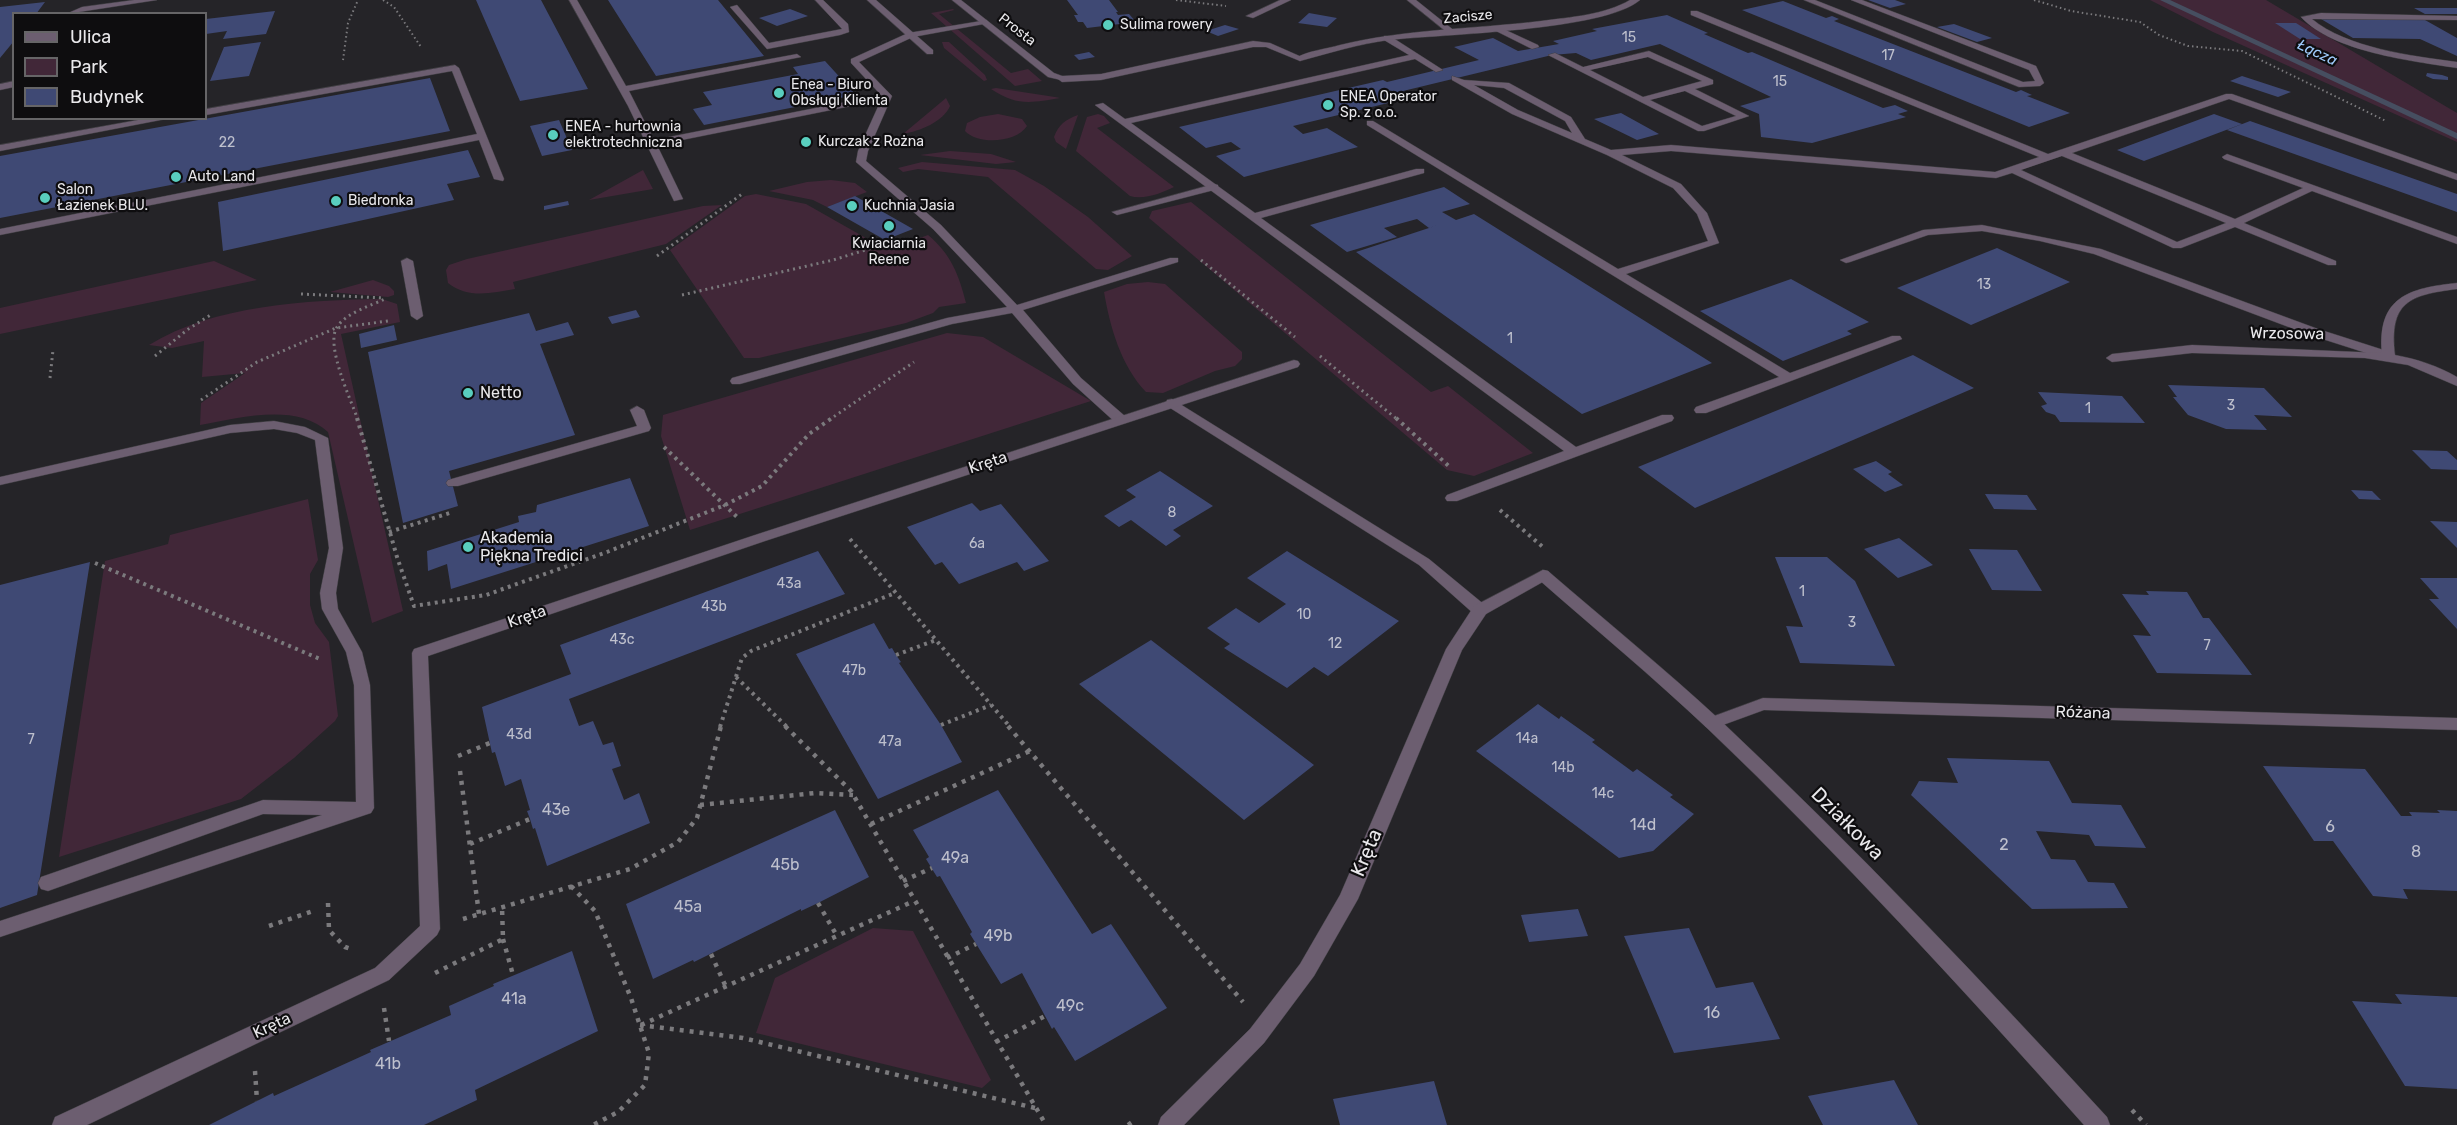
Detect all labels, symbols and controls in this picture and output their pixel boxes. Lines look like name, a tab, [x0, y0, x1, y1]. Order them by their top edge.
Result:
street label: Zacisze	[1443, 6, 1493, 28]
street label: Prosta	[995, 10, 1039, 50]
legend	[12, 12, 207, 120]
place label: Sulima rowery	[1120, 17, 1212, 33]
marker: Sulima rowery	[1101, 18, 1115, 32]
text: Ulica	[70, 26, 111, 48]
house number: 15	[1622, 30, 1636, 46]
water label: Łącza	[2294, 36, 2340, 70]
house number: 17	[1881, 48, 1895, 64]
text: Park	[70, 56, 107, 78]
house number: 15	[1773, 74, 1787, 90]
place label: Enea - Biuro Obsługi Klienta	[791, 77, 888, 110]
text: Budynek	[70, 86, 144, 108]
marker: Enea - Biuro Obsługi Klienta	[772, 86, 786, 100]
place label: ENEA Operator Sp. z o.o.	[1340, 89, 1437, 122]
marker: ENEA Operator Sp. z o.o.	[1321, 98, 1335, 112]
place label: ENEA - hurtownia elektrotechniczna	[565, 119, 682, 152]
marker: ENEA - hurtownia elektrotechniczna	[546, 128, 560, 142]
place label: Kurczak z Rożna	[818, 134, 924, 150]
house number: 22	[219, 135, 235, 151]
marker: Kurczak z Rożna	[799, 135, 813, 149]
place label: Auto Land	[188, 169, 255, 185]
marker: Auto Land	[169, 170, 183, 184]
place label: Salon Łazienek BLU.	[57, 182, 148, 214]
marker: Salon Łazienek BLU.	[38, 191, 52, 205]
place label: Biedronka	[348, 193, 413, 209]
marker: Biedronka	[329, 194, 343, 208]
place label: Kuchnia Jasia	[864, 198, 955, 214]
marker: Kuchnia Jasia	[845, 199, 859, 213]
marker: Kwiaciarnia Reene	[882, 219, 896, 233]
place label: Kwiaciarnia Reene	[852, 236, 926, 268]
house number: 13	[1977, 277, 1991, 293]
street label: Wrzosowa	[2250, 324, 2324, 344]
house number: 1	[1507, 331, 1513, 347]
place label: Netto	[480, 383, 522, 403]
marker: Netto	[461, 386, 475, 400]
house number: 3	[2227, 398, 2235, 414]
house number: 1	[2085, 401, 2091, 417]
street label: Kręta	[966, 448, 1010, 478]
house number: 8	[1168, 505, 1176, 521]
place label: Akademia Piękna Tredici	[480, 528, 583, 566]
house number: 6a	[969, 536, 985, 552]
marker: Akademia Piękna Tredici	[461, 540, 475, 554]
house number: 43a	[777, 576, 801, 592]
house number: 1	[1799, 584, 1805, 600]
house number: 43b	[701, 599, 727, 615]
street label: Kręta	[505, 601, 549, 633]
house number: 10	[1297, 607, 1311, 623]
house number: 3	[1848, 615, 1856, 631]
house number: 43c	[610, 632, 634, 648]
house number: 12	[1328, 636, 1342, 652]
house number: 7	[2203, 638, 2211, 654]
house number: 47b	[842, 663, 866, 679]
street label: Różana	[2055, 702, 2111, 724]
house number: 43d	[506, 727, 532, 743]
house number: 14a	[1516, 731, 1538, 747]
house number: 7	[27, 732, 35, 748]
house number: 47a	[878, 734, 902, 750]
house number: 14b	[1551, 760, 1575, 776]
street label: Działkowa	[1806, 783, 1888, 865]
house number: 14c	[1592, 786, 1614, 802]
house number: 43e	[542, 800, 570, 820]
house number: 14d	[1630, 815, 1656, 835]
house number: 6	[2325, 817, 2335, 837]
street label: Kręta	[1346, 826, 1388, 880]
house number: 2	[1999, 835, 2009, 855]
house number: 8	[2411, 842, 2421, 862]
house number: 49a	[941, 848, 969, 868]
house number: 45b	[771, 855, 799, 875]
house number: 45a	[674, 897, 702, 917]
house number: 49b	[984, 926, 1012, 946]
house number: 41a	[501, 989, 527, 1009]
house number: 49c	[1056, 996, 1084, 1016]
house number: 16	[1704, 1003, 1720, 1023]
street label: Kręta	[250, 1009, 294, 1043]
house number: 41b	[375, 1054, 401, 1074]

